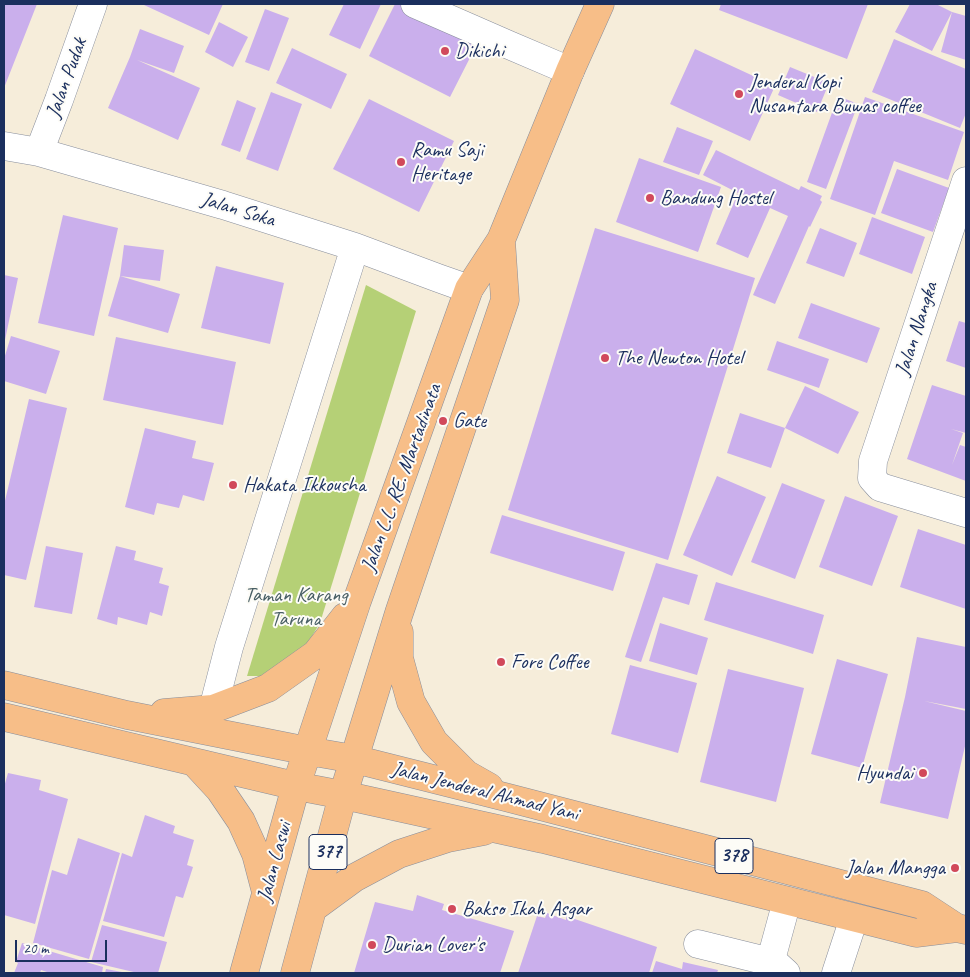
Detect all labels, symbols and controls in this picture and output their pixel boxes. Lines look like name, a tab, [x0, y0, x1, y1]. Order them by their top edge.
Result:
street label: Jalan Pudak	[41, 35, 93, 121]
place label: Dikichi	[455, 38, 504, 64]
marker: Dikichi	[439, 45, 451, 57]
place label: Jenderal Kopi Nusantara Buwas coffee	[749, 69, 921, 119]
marker: Jenderal Kopi Nusantara Buwas coffee	[733, 88, 745, 100]
place label: Ramu Saji Heritage	[411, 137, 483, 187]
marker: Ramu Saji Heritage	[395, 156, 407, 168]
place label: Bandung Hostel	[660, 185, 771, 211]
street label: Jalan Soka	[198, 187, 278, 233]
marker: Bandung Hostel	[644, 192, 656, 204]
street label: Jalan Nangka	[890, 279, 944, 379]
place label: The Newton Hotel	[615, 345, 743, 371]
marker: The Newton Hotel	[599, 352, 611, 364]
street label: Jalan L.L. RE. Martadinata	[356, 381, 448, 575]
place label: Gate	[453, 408, 486, 434]
marker: Gate	[437, 415, 449, 427]
place label: Hakata Ikkousha	[243, 472, 366, 498]
marker: Hakata Ikkousha	[227, 479, 239, 491]
park label: Taman Karang Taruna	[244, 582, 348, 632]
place label: Fore Coffee	[511, 649, 588, 675]
marker: Fore Coffee	[495, 656, 507, 668]
street label: Jalan Jenderal Ahmad Yani	[389, 757, 581, 827]
place label: Hyundai	[856, 760, 913, 786]
marker: Hyundai	[917, 767, 929, 779]
street label: Jalan Laswi	[252, 819, 298, 905]
road number: 377	[309, 834, 347, 870]
road number: 378	[715, 838, 753, 874]
place label: Jalan Mangga	[846, 855, 945, 881]
marker: Jalan Mangga	[949, 862, 961, 874]
place label: Bakso Ikah Asgar	[462, 896, 591, 922]
marker: Bakso Ikah Asgar	[446, 903, 458, 915]
scale bar	[18, 930, 110, 962]
place label: Durian Lover's	[382, 932, 484, 958]
text: 20 m	[23, 939, 49, 958]
marker: Durian Lover's	[366, 939, 378, 951]

